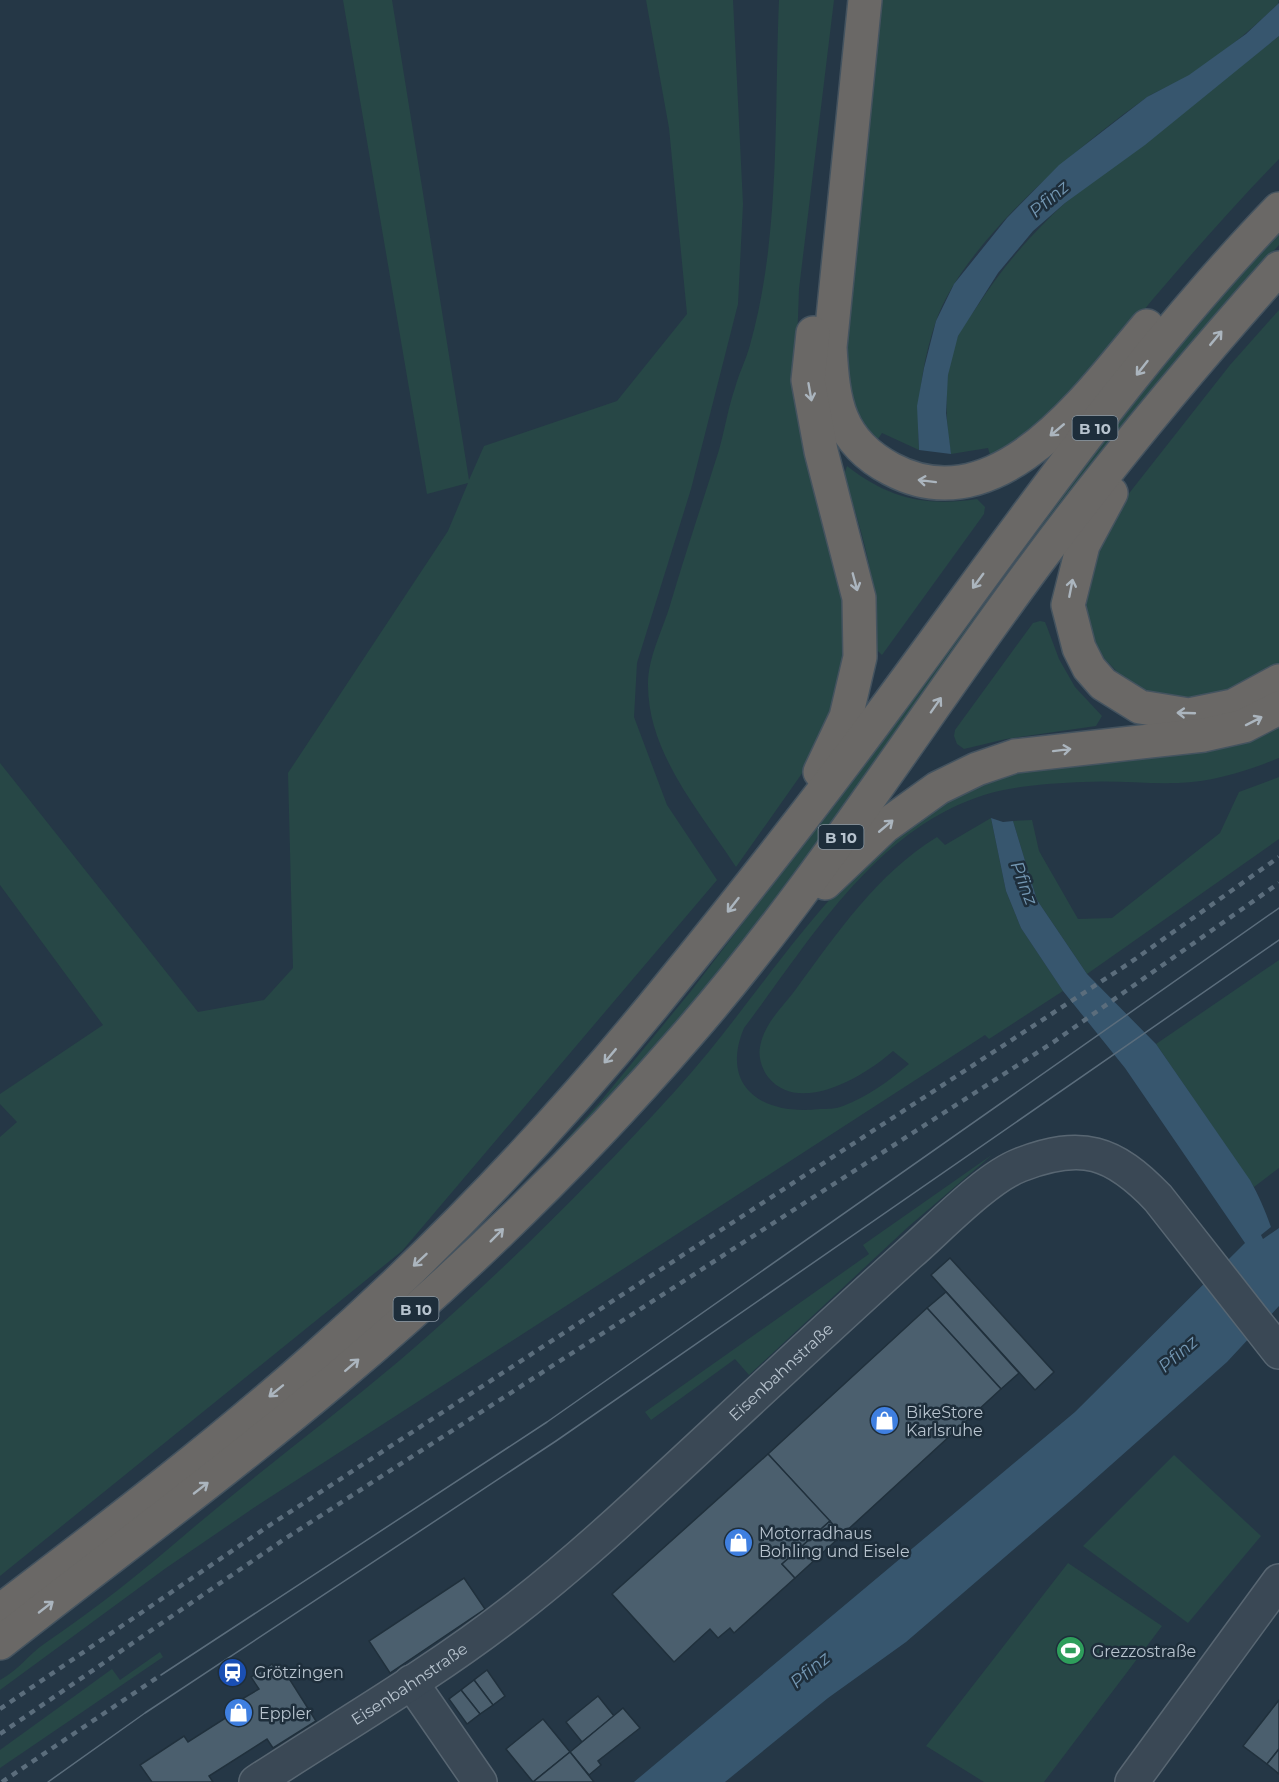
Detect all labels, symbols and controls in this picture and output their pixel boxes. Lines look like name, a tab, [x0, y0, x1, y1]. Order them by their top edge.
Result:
water label: Pfinz	[1025, 175, 1074, 222]
one-way arrow	[1209, 331, 1223, 346]
one-way arrow	[1135, 360, 1148, 376]
one-way arrow	[805, 382, 816, 402]
road number: B 10	[1072, 416, 1118, 440]
one-way arrow	[1049, 423, 1065, 436]
one-way arrow	[917, 475, 937, 486]
one-way arrow	[850, 572, 861, 591]
one-way arrow	[972, 573, 984, 589]
one-way arrow	[1066, 579, 1077, 599]
one-way arrow	[930, 697, 942, 713]
one-way arrow	[1177, 707, 1196, 719]
one-way arrow	[1244, 715, 1262, 726]
one-way arrow	[1051, 744, 1071, 755]
one-way arrow	[878, 819, 894, 832]
road number: B 10	[818, 825, 864, 849]
water label: Pfinz	[1006, 858, 1043, 909]
one-way arrow	[727, 897, 740, 913]
one-way arrow	[604, 1048, 617, 1064]
one-way arrow	[490, 1228, 505, 1242]
one-way arrow	[413, 1253, 428, 1267]
road number: B 10	[394, 1297, 438, 1321]
street label: Eisenbahnstraße	[725, 1319, 837, 1425]
water label: Pfinz	[1154, 1330, 1203, 1377]
one-way arrow	[344, 1358, 359, 1372]
one-way arrow	[269, 1384, 284, 1398]
place label: BikeStore Karlsruhe	[906, 1403, 983, 1440]
shop icon: BikeStore Karlsruhe	[869, 1405, 901, 1437]
one-way arrow	[193, 1482, 209, 1495]
place label: Motorradhaus Bohling und Eisele	[759, 1524, 910, 1561]
shop icon: Motorradhaus Bohling und Eisele	[722, 1526, 754, 1558]
one-way arrow	[38, 1600, 54, 1613]
sports icon: Grezzostraße	[1055, 1635, 1087, 1667]
street label: Eisenbahnstraße	[347, 1638, 471, 1729]
place label: Grezzostraße	[1092, 1642, 1196, 1661]
water label: Pfinz	[786, 1646, 835, 1693]
station icon: Grötzingen	[217, 1656, 249, 1688]
place label: Grötzingen	[254, 1663, 344, 1682]
shop icon: Eppler	[222, 1697, 254, 1729]
place label: Eppler	[259, 1704, 312, 1723]

